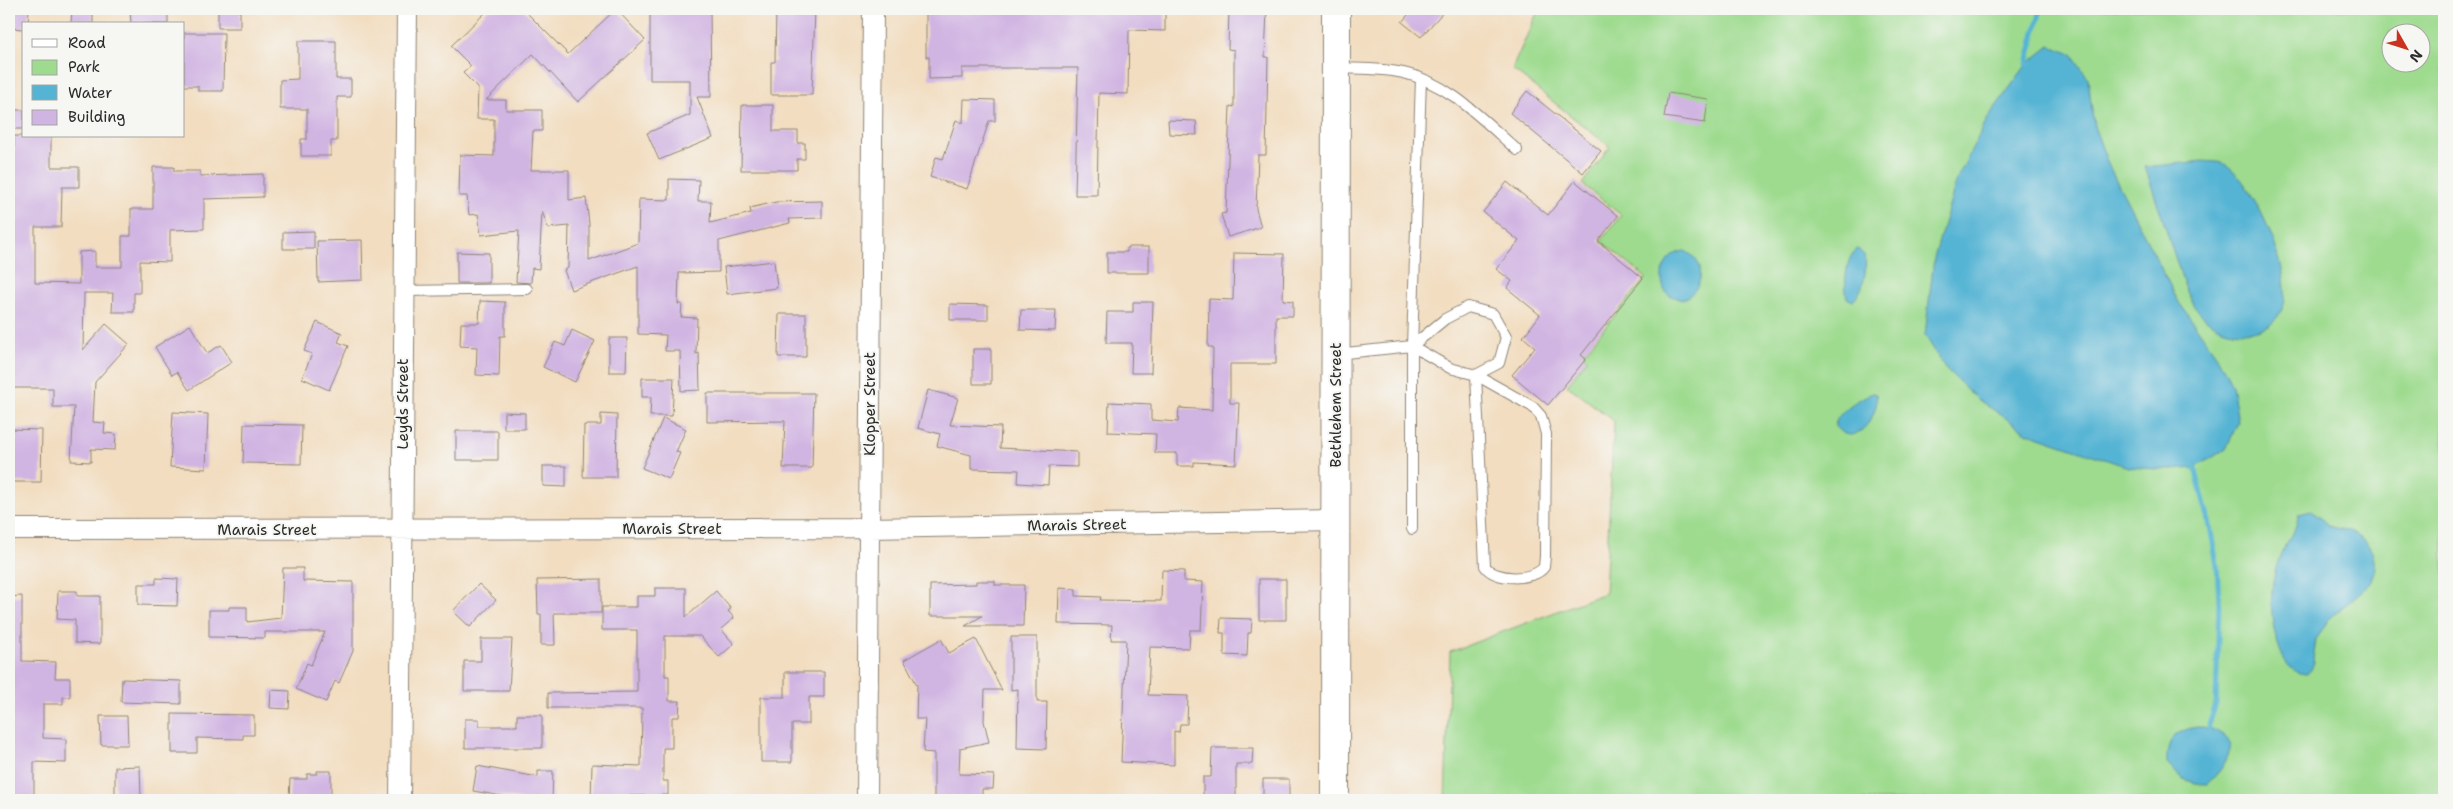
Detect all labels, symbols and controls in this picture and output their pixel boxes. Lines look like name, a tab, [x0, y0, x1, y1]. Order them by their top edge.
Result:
legend	[22, 22, 185, 138]
north arrow	[2380, 22, 2430, 72]
text: Road	[68, 33, 106, 53]
text: N	[2406, 46, 2427, 66]
text: Park	[68, 57, 100, 77]
text: Water	[68, 83, 112, 103]
text: Building	[68, 107, 125, 127]
street label: Bethlehem Street	[1326, 343, 1346, 467]
street label: Klopper Street	[860, 352, 880, 456]
street label: Leyds Street	[393, 359, 413, 449]
street label: Marais Street	[1027, 514, 1127, 536]
street label: Marais Street	[622, 519, 722, 539]
street label: Marais Street	[217, 520, 317, 540]

